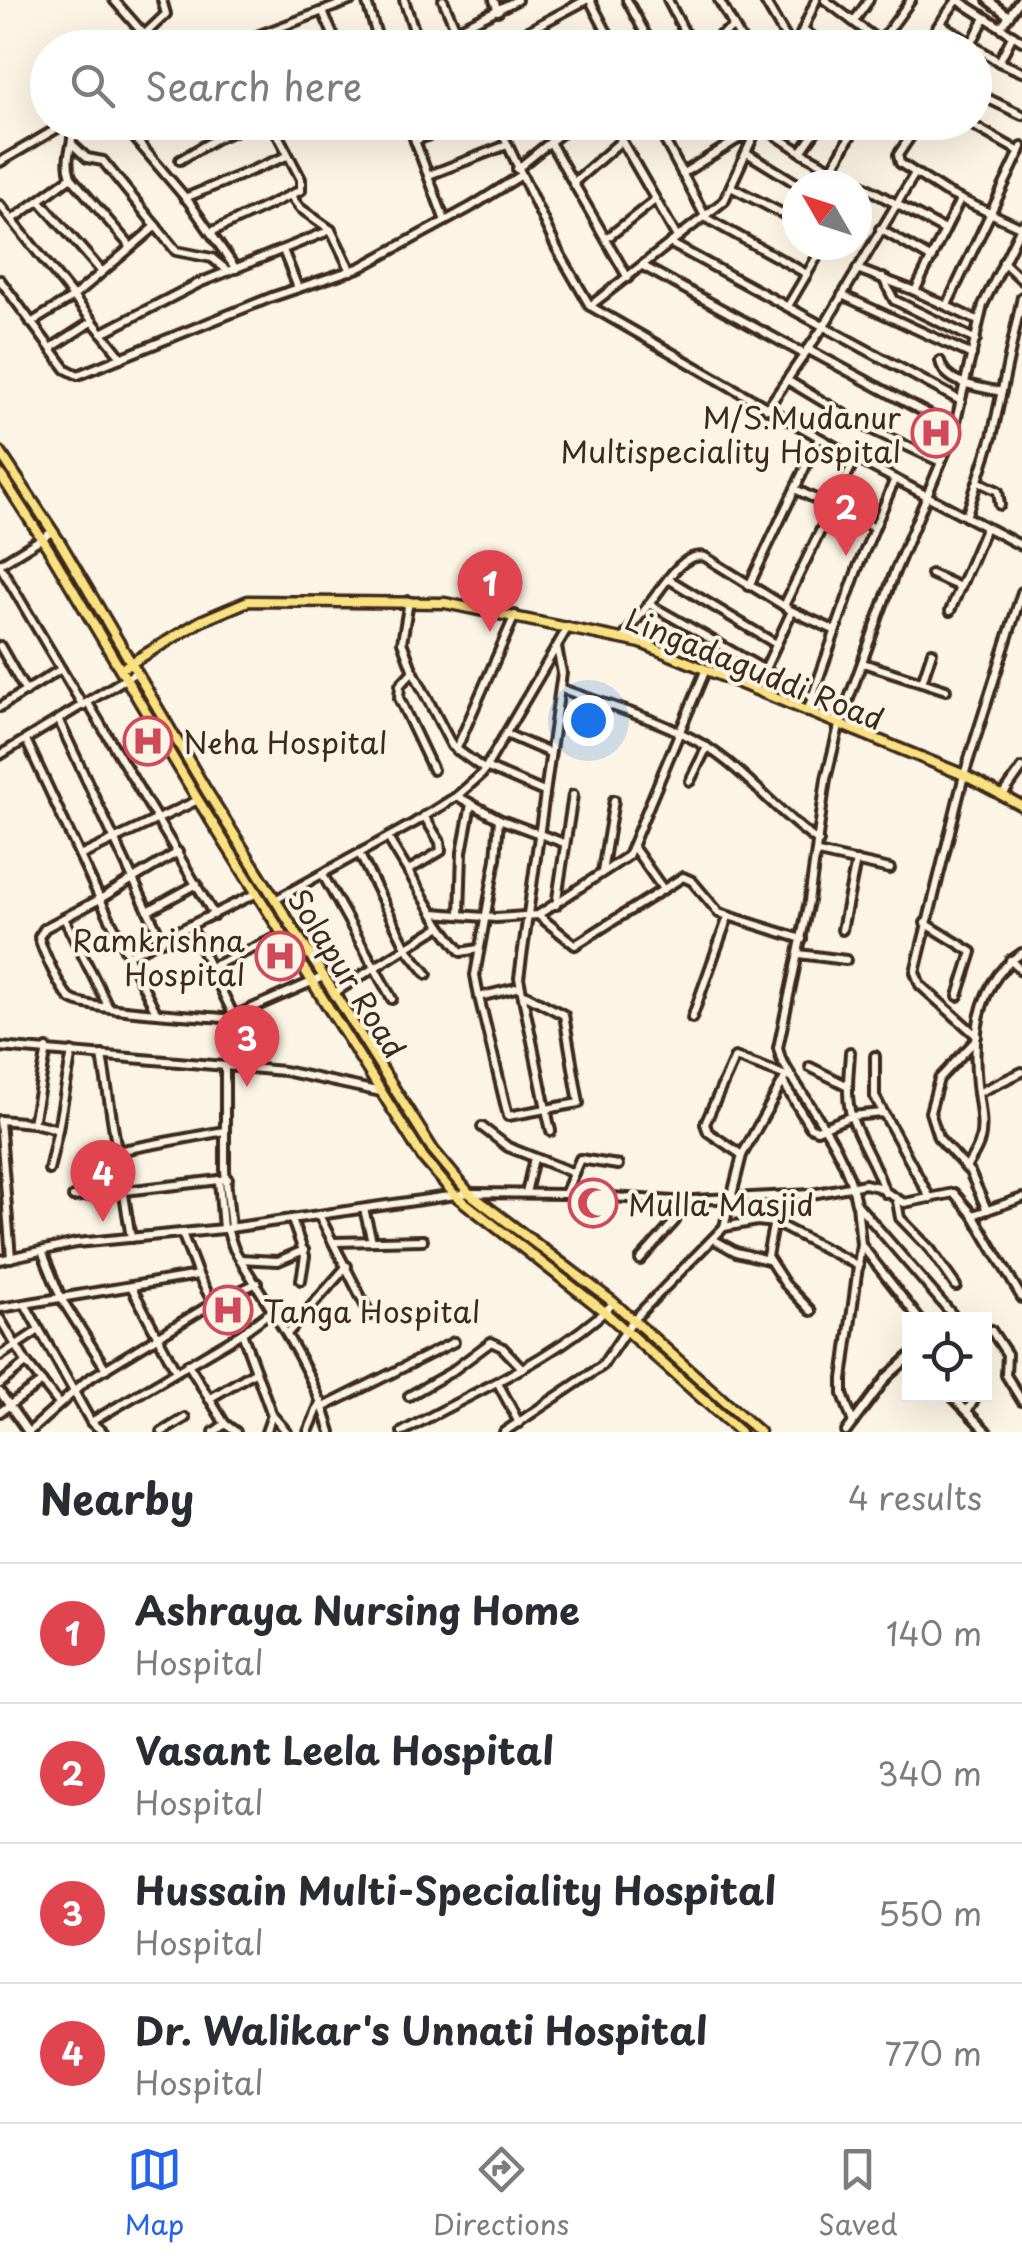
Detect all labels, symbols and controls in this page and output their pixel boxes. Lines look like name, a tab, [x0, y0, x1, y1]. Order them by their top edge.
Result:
search box	[30, 30, 992, 140]
text: Search here	[145, 57, 362, 114]
icon: search	[65, 58, 120, 113]
north arrow	[782, 170, 872, 260]
place label: M/S.Mudanur Multispeciality Hospital	[561, 394, 901, 473]
hospital icon: M/S.Mudanur Multispeciality Hospital	[910, 407, 962, 459]
pin: 2	[814, 474, 878, 556]
pin: 1	[458, 550, 522, 632]
street label: Lingadaguddi Road	[619, 596, 891, 740]
your location	[563, 695, 614, 746]
hospital icon: Neha Hospital	[122, 715, 174, 767]
place label: Neha Hospital	[183, 719, 387, 764]
street label: Solapur Road	[278, 880, 418, 1066]
place label: Ramkrishna Hospital	[72, 917, 245, 996]
hospital icon: Ramkrishna Hospital	[254, 930, 306, 982]
pin: 3	[214, 1004, 280, 1087]
pin: 4	[70, 1140, 136, 1222]
mosque icon: Mulla Masjid	[567, 1177, 619, 1229]
place label: Mulla Masjid	[628, 1181, 814, 1226]
hospital icon: Tanga Hospital	[202, 1284, 254, 1336]
place label: Tanga Hospital	[263, 1288, 480, 1333]
map controls	[902, 1312, 992, 1402]
button: locate	[902, 1312, 992, 1402]
text: Nearby	[40, 1466, 194, 1529]
text: 4 results	[848, 1473, 982, 1521]
text: Ashraya Nursing Home	[135, 1581, 580, 1638]
text: 1	[65, 1609, 80, 1657]
text: 140 m	[886, 1609, 982, 1657]
text: Hospital	[135, 1638, 263, 1686]
text: Vasant Leela Hospital	[135, 1721, 554, 1778]
text: 2	[61, 1749, 84, 1797]
text: 340 m	[877, 1749, 982, 1797]
text: Hospital	[135, 1778, 263, 1826]
text: Hussain Multi-Speciality Hospital	[135, 1861, 776, 1918]
text: 3	[62, 1889, 83, 1937]
text: 550 m	[878, 1889, 982, 1937]
text: Hospital	[135, 1918, 263, 1966]
text: Dr. Walikar's Unnati Hospital	[135, 2001, 707, 2058]
text: 4	[62, 2029, 83, 2077]
text: 770 m	[885, 2029, 982, 2077]
text: Hospital	[135, 2058, 263, 2106]
tab: Map	[124, 2142, 184, 2245]
tab: Directions	[433, 2142, 569, 2245]
tab: Saved	[818, 2142, 898, 2245]

